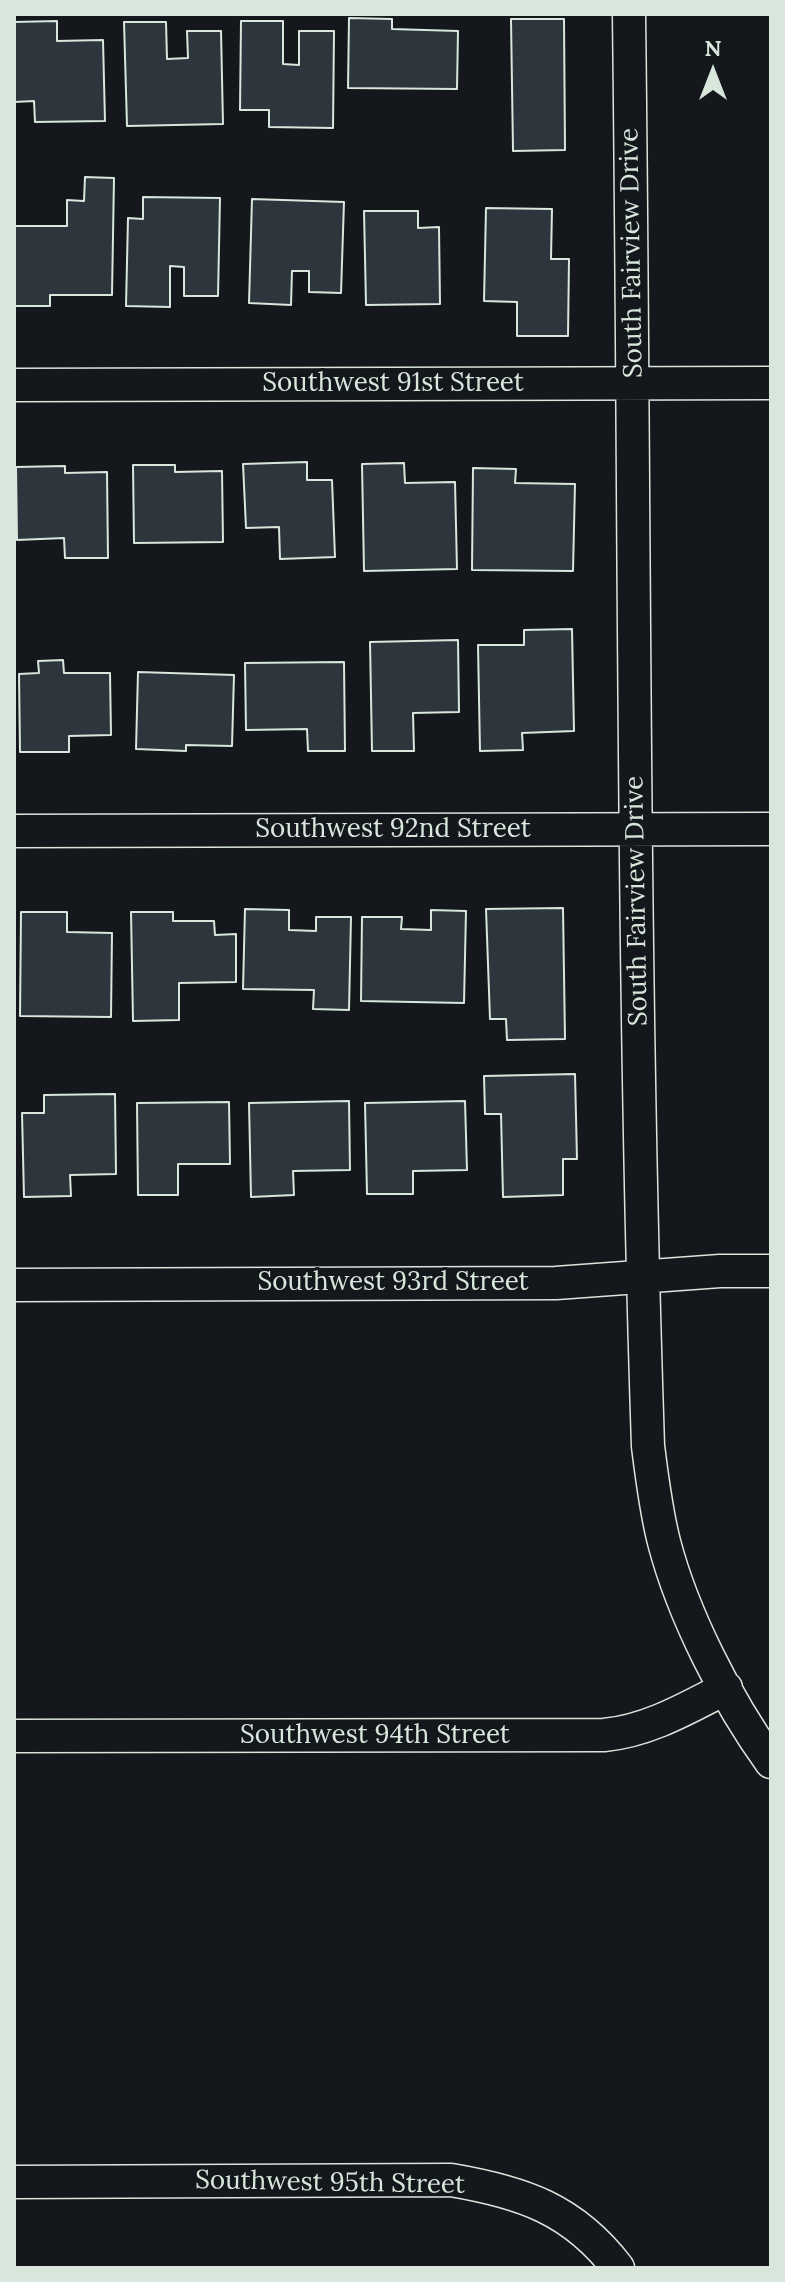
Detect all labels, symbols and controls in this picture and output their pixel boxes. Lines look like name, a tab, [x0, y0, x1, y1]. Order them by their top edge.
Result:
north arrow	[673, 32, 753, 112]
text: N	[704, 34, 722, 62]
street label: South Fairview Drive	[614, 128, 650, 378]
street label: Southwest 91st Street	[262, 368, 524, 400]
street label: South Fairview Drive	[619, 776, 655, 1026]
street label: Southwest 92nd Street	[255, 814, 531, 846]
street label: Southwest 93rd Street	[257, 1267, 529, 1299]
street label: Southwest 94th Street	[240, 1720, 510, 1752]
street label: Southwest 95th Street	[195, 2165, 465, 2201]

